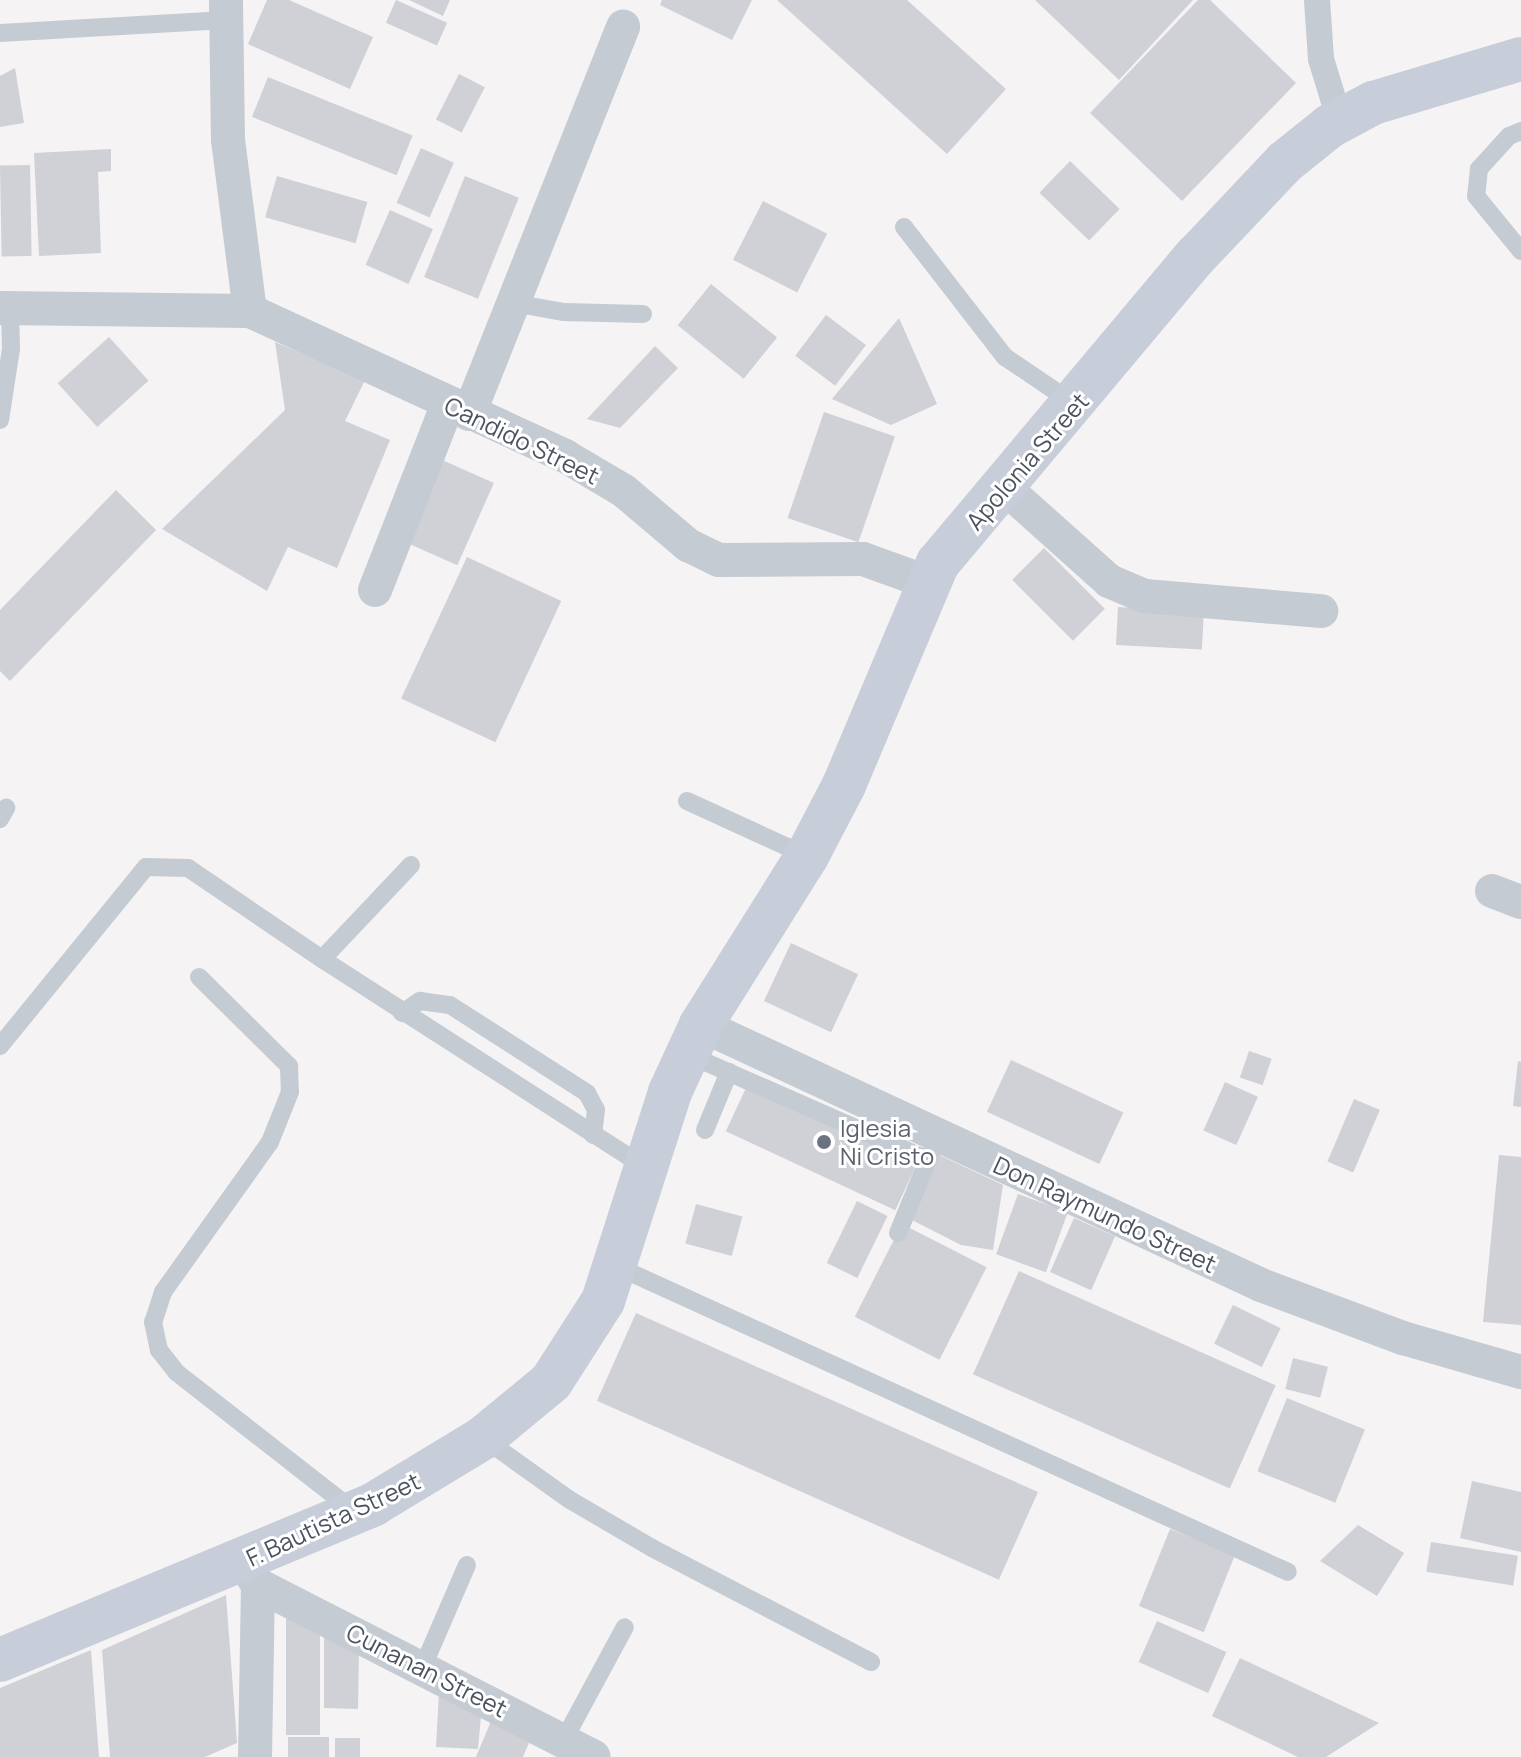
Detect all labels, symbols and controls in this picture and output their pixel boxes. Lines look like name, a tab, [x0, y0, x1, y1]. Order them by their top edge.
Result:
street label: Apolonia Street	[960, 387, 1094, 535]
street label: Candido Street	[440, 390, 604, 490]
place label: Iglesia Ni Cristo	[840, 1114, 934, 1170]
marker: Iglesia Ni Cristo	[815, 1133, 833, 1151]
street label: Don Raymundo Street	[989, 1150, 1221, 1278]
street label: F. Bautista Street	[241, 1466, 425, 1572]
street label: Cunanan Street	[342, 1617, 512, 1723]

